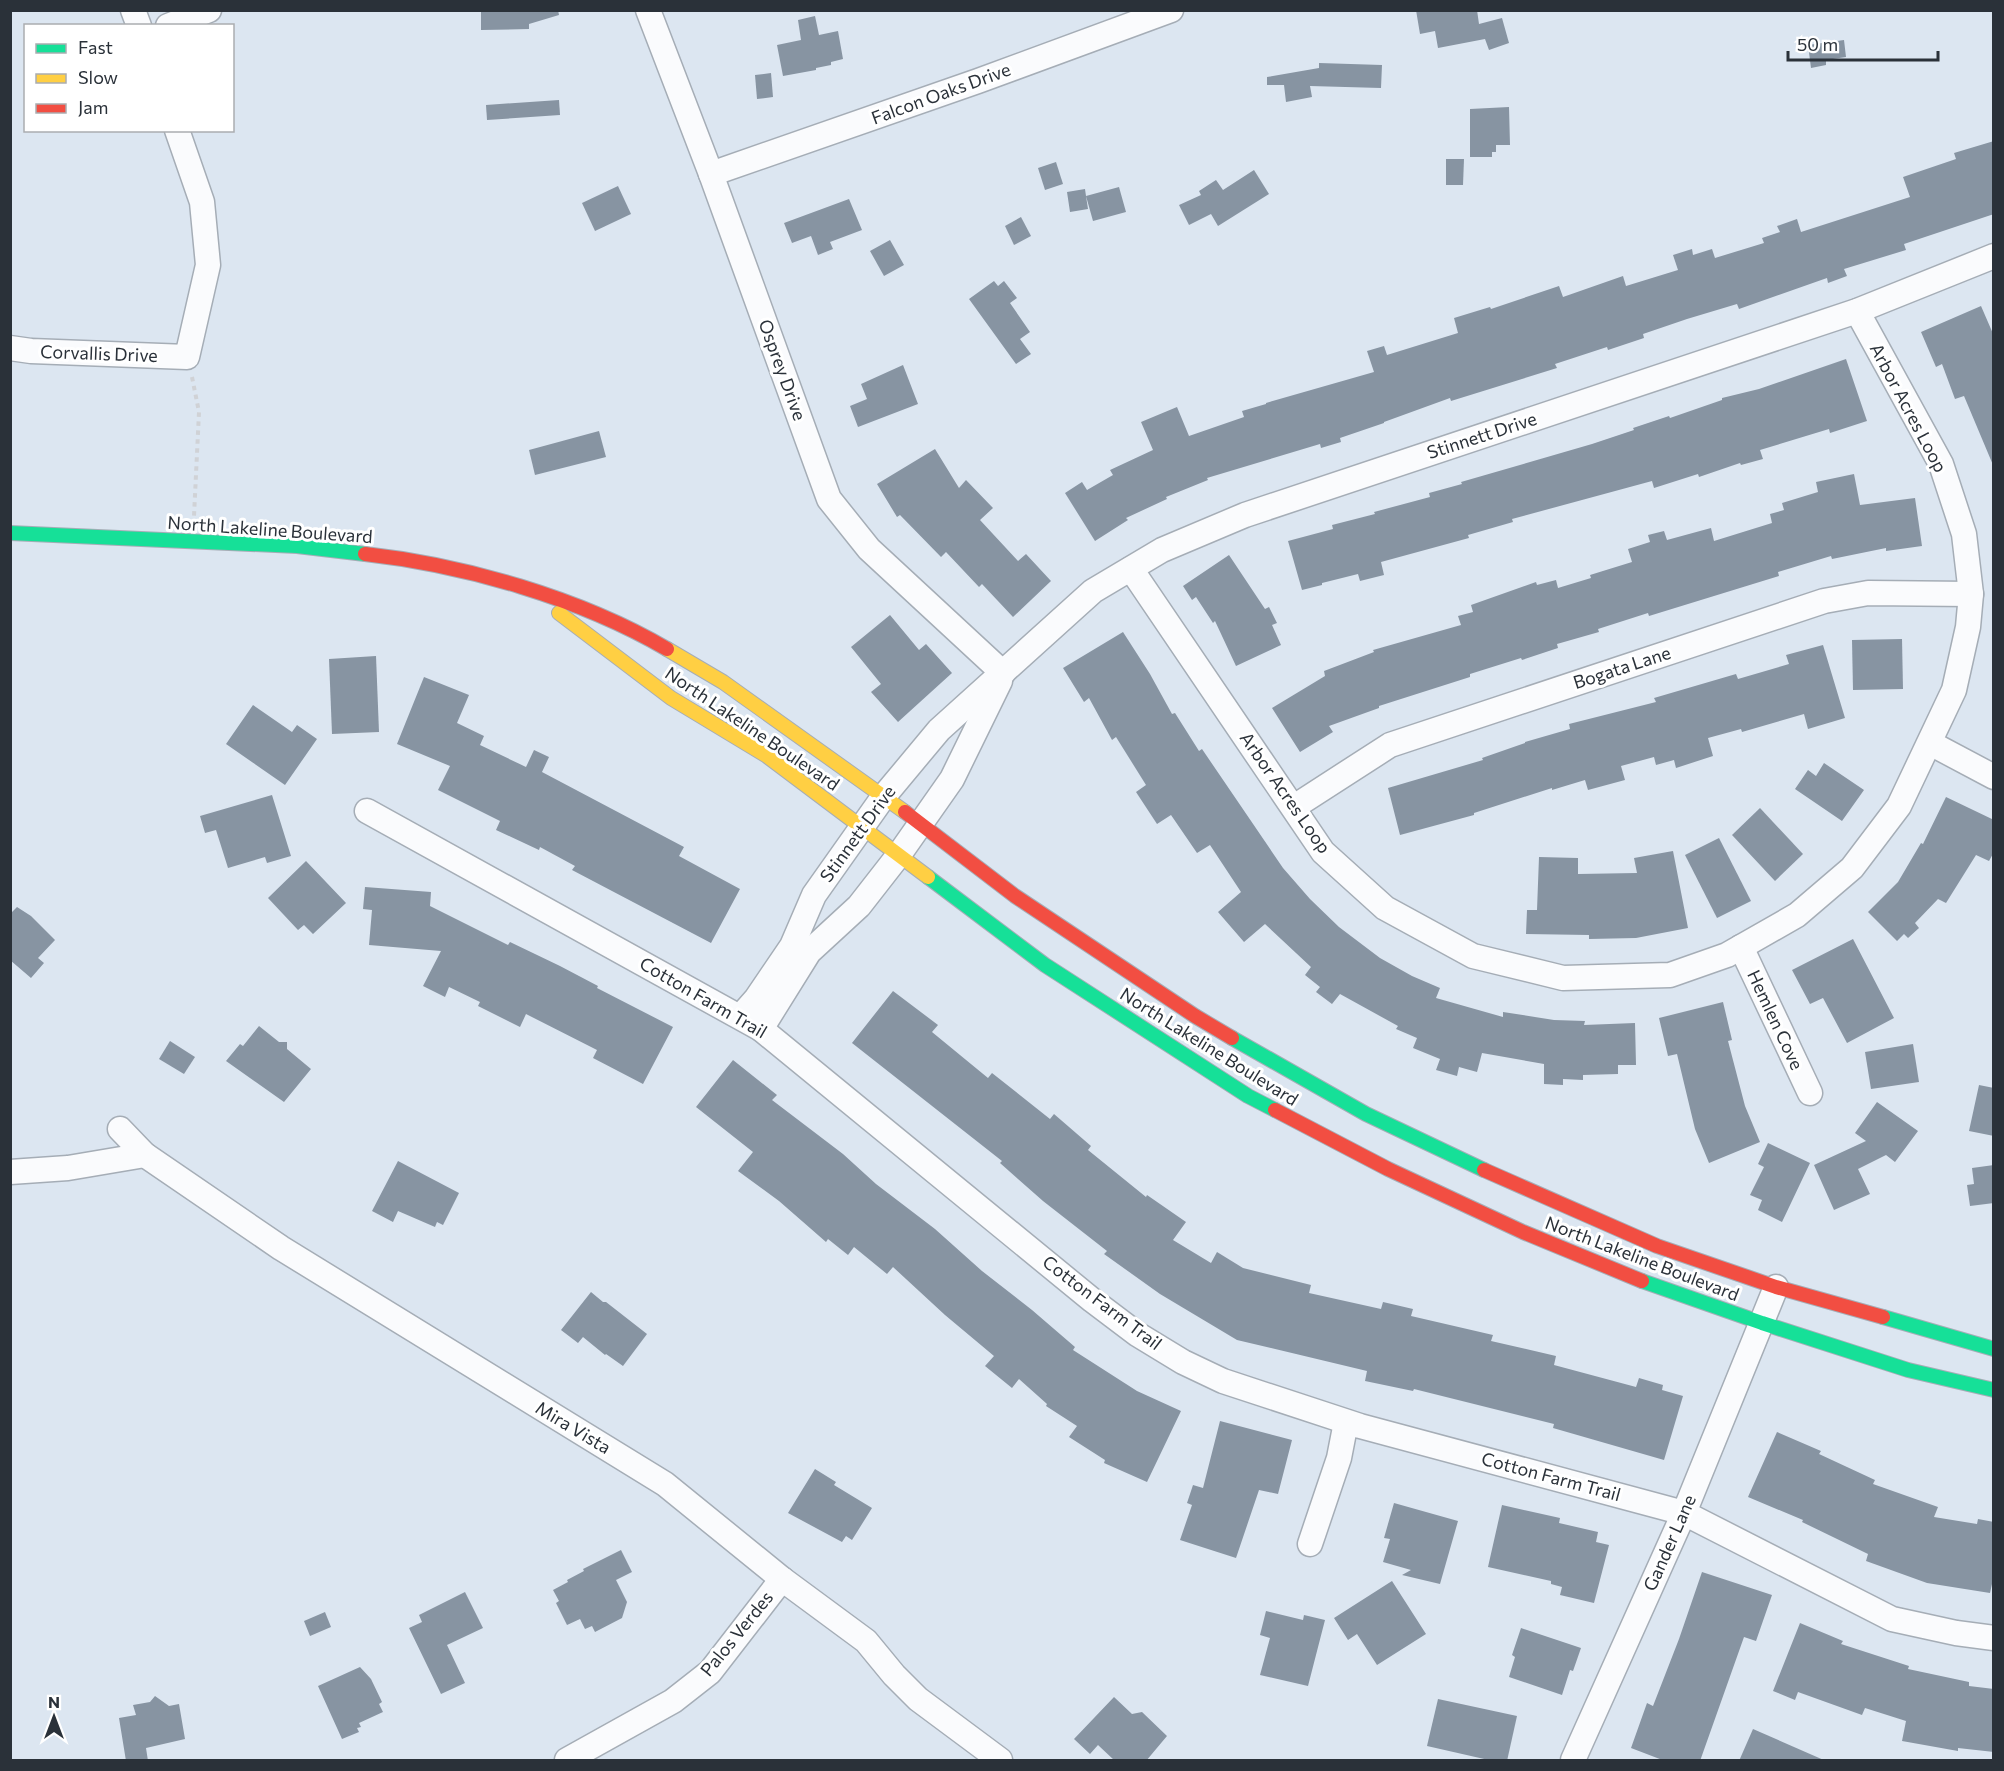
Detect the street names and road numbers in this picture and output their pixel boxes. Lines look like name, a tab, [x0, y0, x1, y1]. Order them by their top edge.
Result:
street label: Falcon Oaks Drive	[868, 58, 1013, 128]
street label: Osprey Drive	[754, 316, 811, 423]
street label: Arbor Acres Loop	[1866, 339, 1952, 476]
street label: Corvallis Drive	[40, 340, 158, 366]
street label: Stinnett Drive	[1424, 407, 1539, 463]
street label: North Lakeline Boulevard	[167, 511, 373, 547]
street label: Bogata Lane	[1570, 641, 1673, 693]
street label: North Lakeline Boulevard	[661, 662, 844, 795]
street label: Arbor Acres Loop	[1236, 728, 1336, 857]
street label: Stinnett Drive	[815, 781, 900, 886]
street label: Cotton Farm Trail	[636, 952, 771, 1043]
street label: Hemlen Cove	[1743, 966, 1809, 1073]
street label: North Lakeline Boulevard	[1116, 982, 1303, 1110]
street label: North Lakeline Boulevard	[1542, 1211, 1742, 1305]
street label: Cotton Farm Trail	[1039, 1250, 1167, 1354]
street label: Mira Vista	[532, 1396, 615, 1458]
street label: Cotton Farm Trail	[1479, 1447, 1623, 1505]
street label: Gander Lane	[1638, 1491, 1700, 1594]
street label: Palos Verdes	[695, 1586, 777, 1680]

